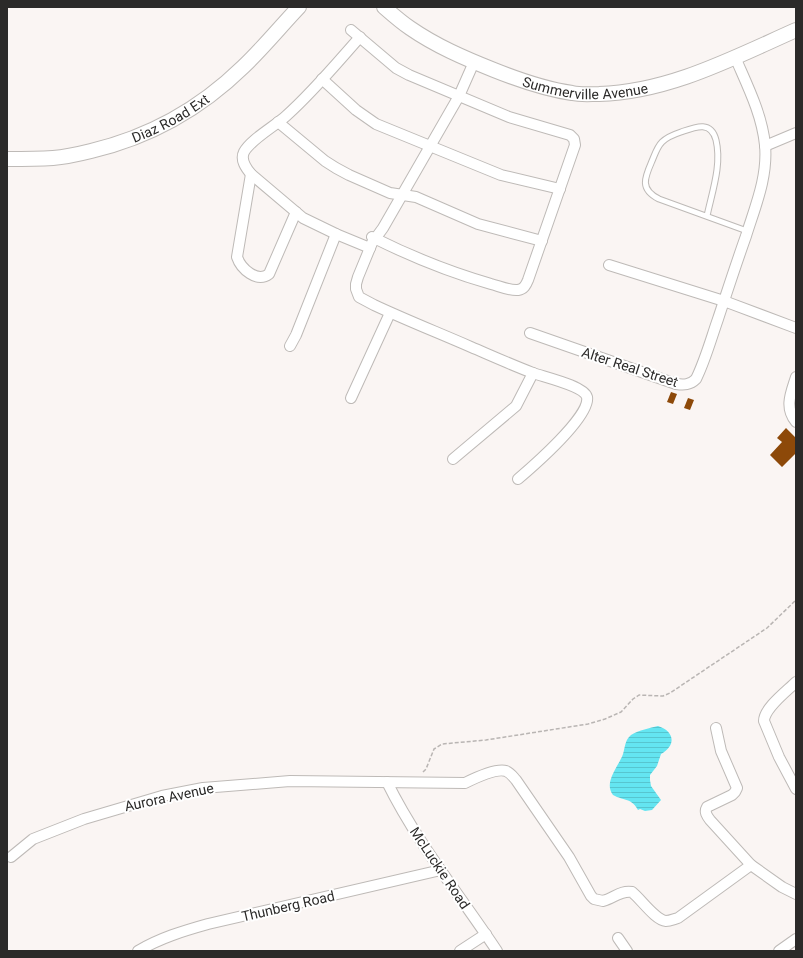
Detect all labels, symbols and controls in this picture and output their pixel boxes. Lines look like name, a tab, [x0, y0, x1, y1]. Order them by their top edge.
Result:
street label: Summerville Avenue	[521, 73, 649, 102]
street label: Diaz Road Ext	[130, 91, 213, 146]
street label: Alter Real Street	[580, 344, 681, 390]
street label: Aurora Avenue	[123, 780, 215, 814]
street label: McLuckie Road	[407, 824, 473, 912]
street label: Thunberg Road	[240, 888, 336, 924]

